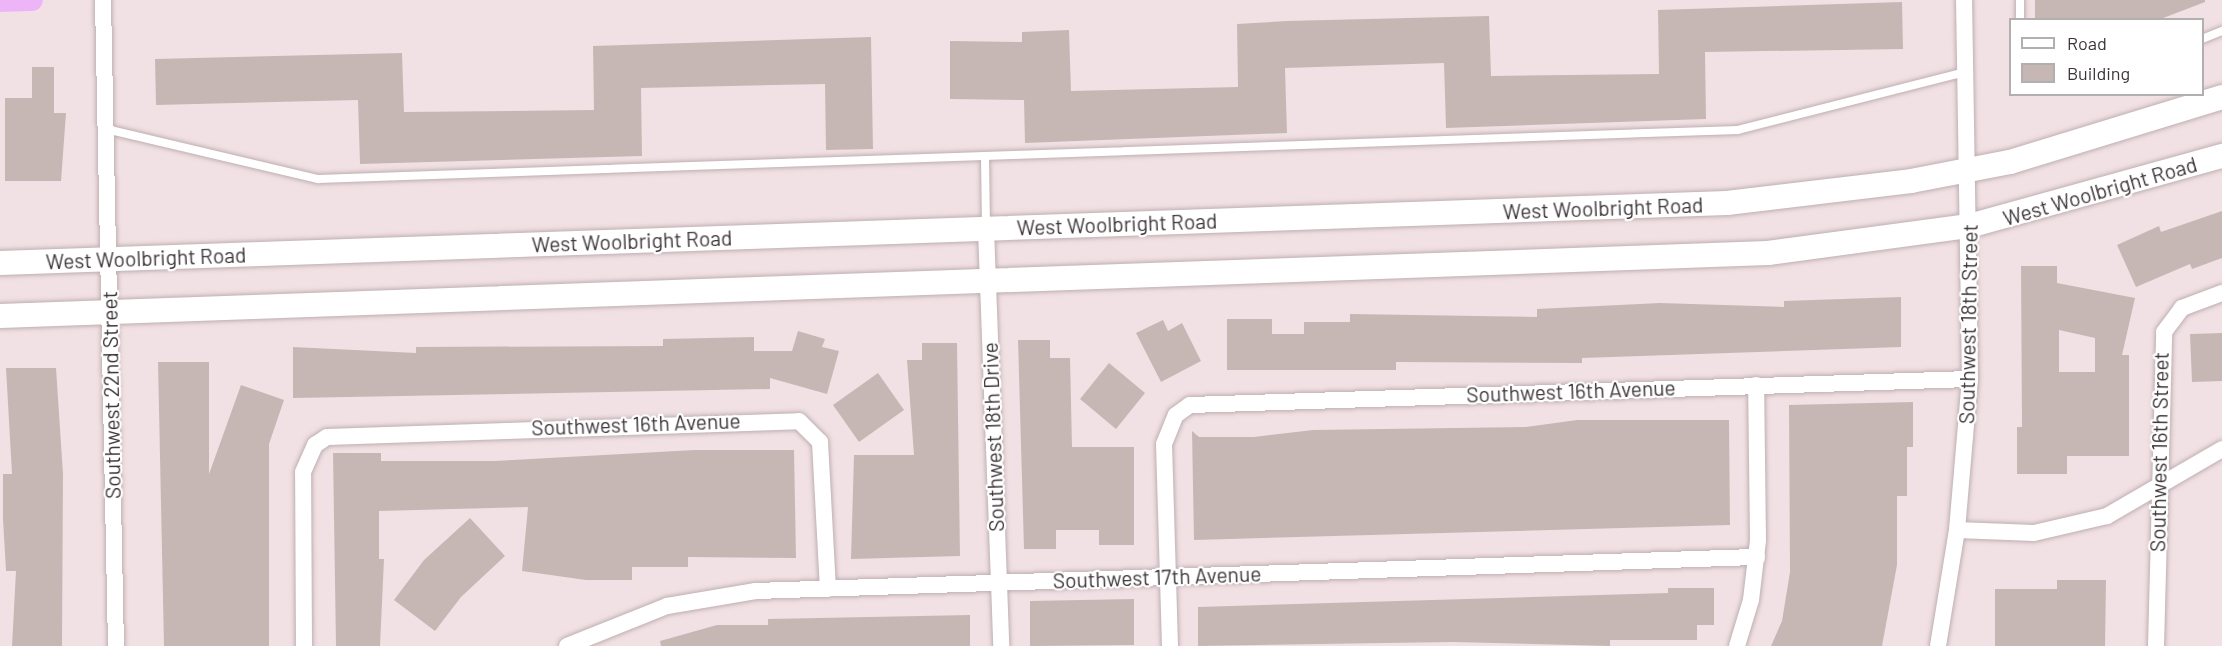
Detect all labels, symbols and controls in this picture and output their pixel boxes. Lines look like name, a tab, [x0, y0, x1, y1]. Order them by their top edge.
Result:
legend	[2009, 18, 2204, 96]
text: Road	[2067, 32, 2107, 54]
text: Building	[2067, 62, 2130, 84]
street label: West Woolbright Road	[2000, 151, 2200, 231]
street label: West Woolbright Road	[1502, 192, 1704, 224]
street label: West Woolbright Road	[1016, 208, 1218, 240]
street label: Southwest 18th Street	[1954, 224, 1982, 424]
street label: West Woolbright Road	[531, 225, 733, 257]
street label: West Woolbright Road	[45, 242, 247, 274]
street label: Southwest 22nd Street	[97, 291, 125, 499]
street label: Southwest 18th Drive	[977, 342, 1009, 532]
street label: Southwest 16th Street	[2145, 352, 2173, 552]
street label: Southwest 16th Avenue	[1466, 375, 1676, 407]
street label: Southwest 16th Avenue	[531, 408, 741, 440]
street label: Southwest 17th Avenue	[1052, 561, 1262, 593]

